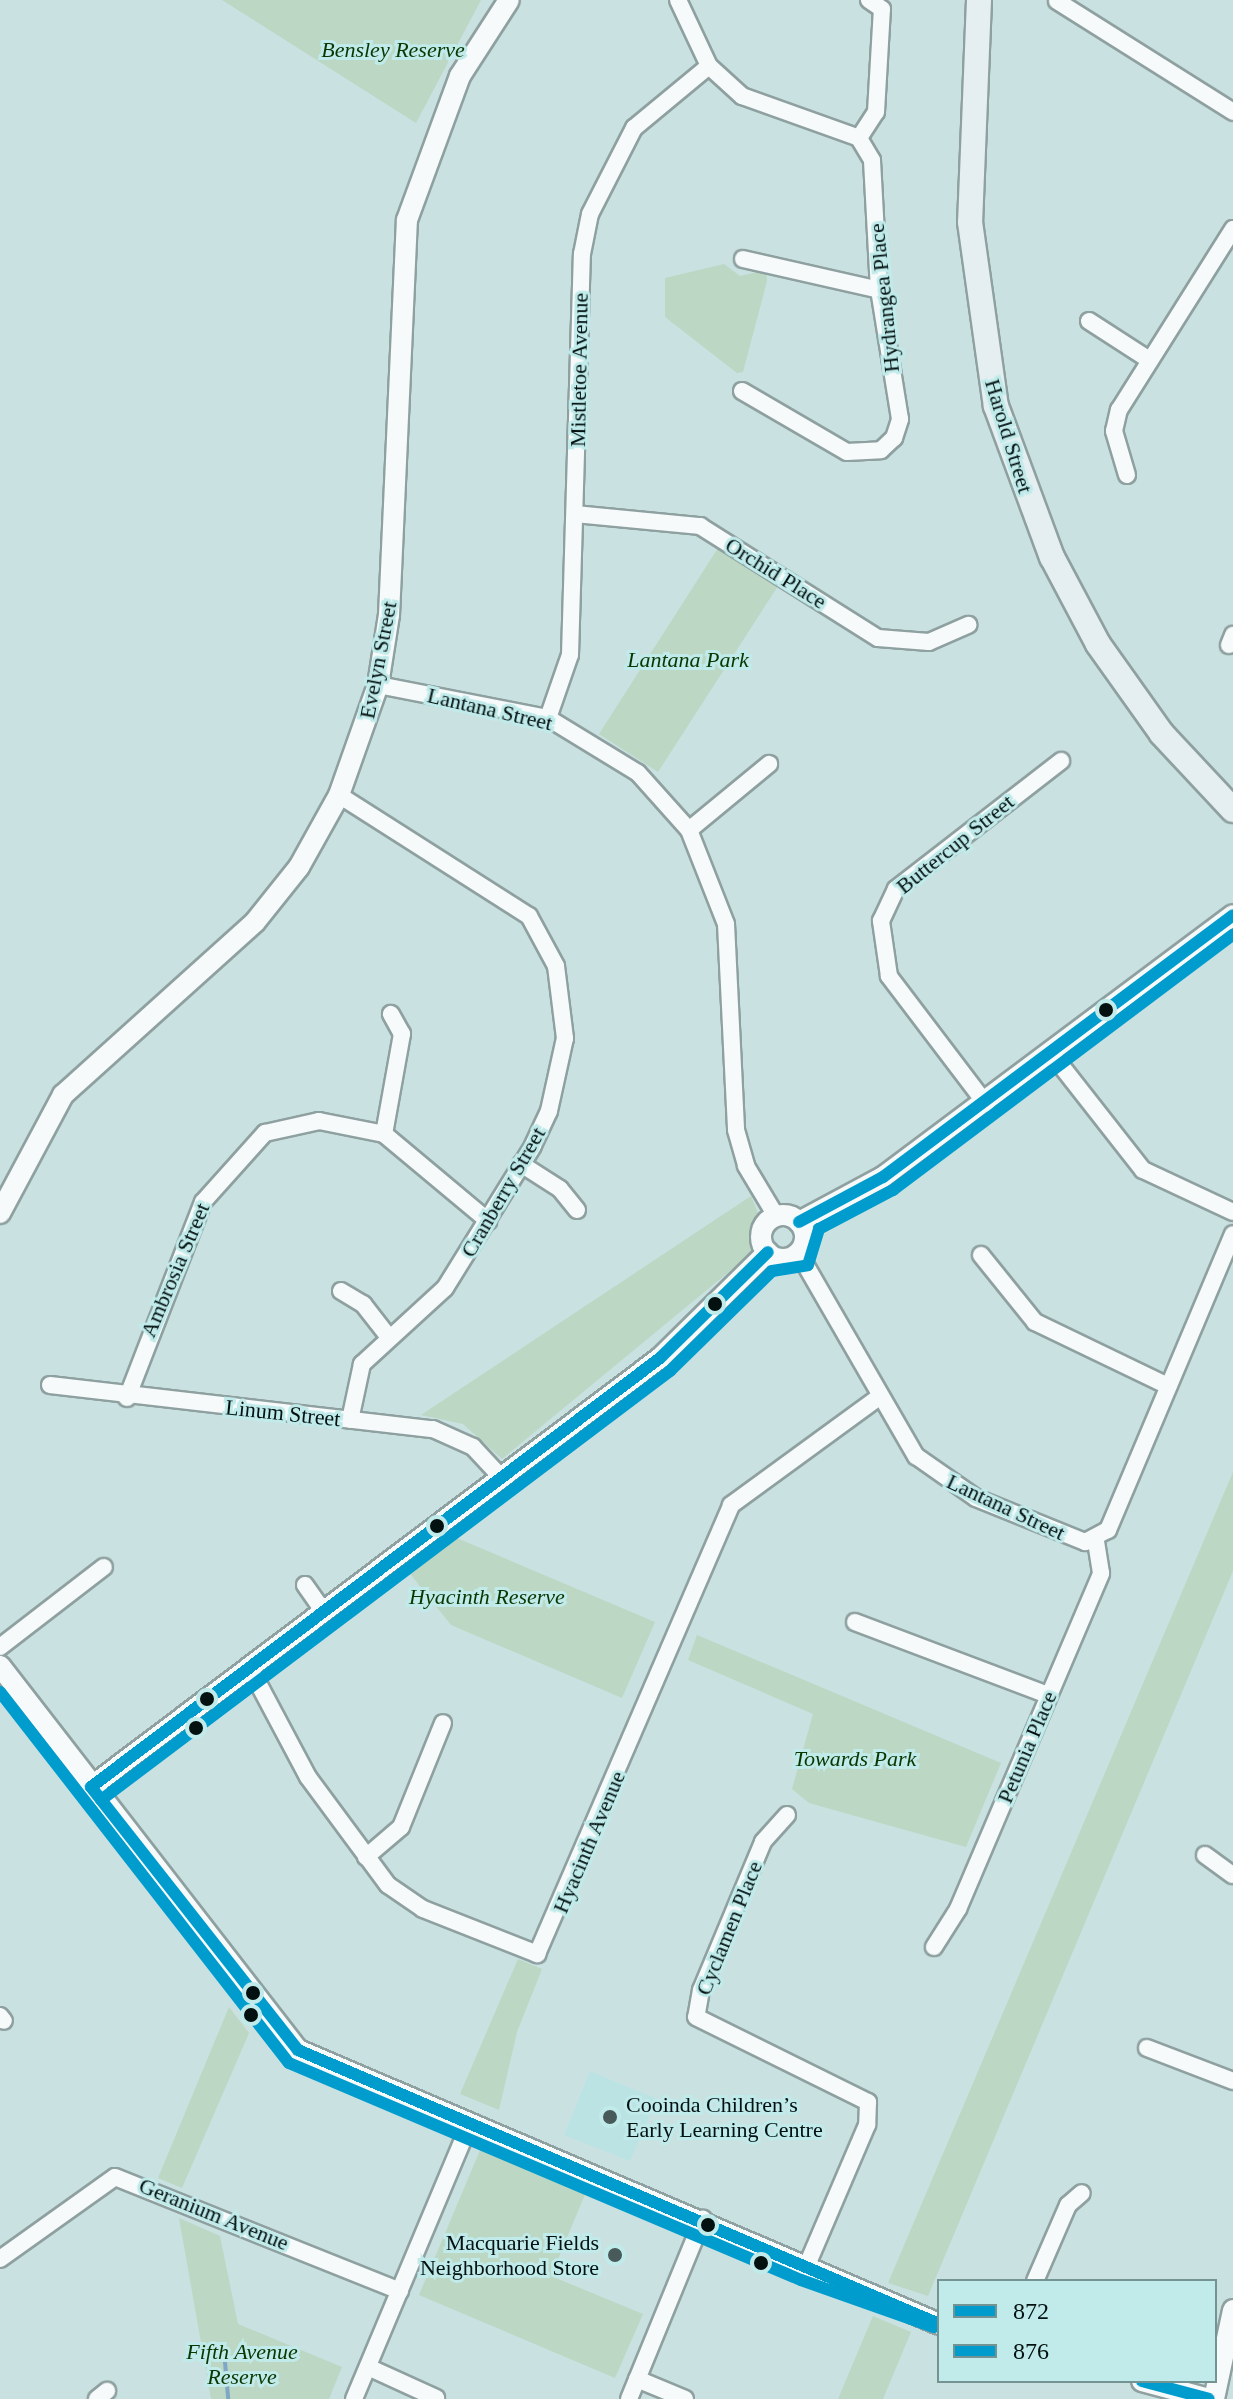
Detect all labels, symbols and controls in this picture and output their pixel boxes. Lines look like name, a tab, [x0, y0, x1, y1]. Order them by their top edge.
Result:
park label: Bensley Reserve	[321, 37, 465, 63]
street label: Hydrangea Place	[863, 222, 905, 374]
street label: Mistletoe Avenue	[564, 292, 594, 448]
street label: Harold Street	[979, 376, 1039, 496]
street label: Orchid Place	[721, 532, 831, 614]
street label: Evelyn Street	[354, 599, 402, 721]
park label: Lantana Park	[627, 647, 749, 673]
street label: Lantana Street	[425, 682, 555, 736]
street label: Buttercup Street	[891, 789, 1019, 899]
unlabelled marker	[1098, 1002, 1114, 1018]
street label: Cranberry Street	[455, 1122, 551, 1262]
street label: Ambrosia Street	[135, 1199, 215, 1341]
unlabelled marker	[707, 1296, 723, 1312]
street label: Linum Street	[224, 1394, 342, 1432]
street label: Lantana Street	[943, 1468, 1069, 1546]
unlabelled marker	[429, 1518, 445, 1534]
park label: Hyacinth Reserve	[409, 1584, 565, 1610]
street label: Petunia Place	[992, 1687, 1062, 1807]
unlabelled marker	[199, 1691, 215, 1707]
unlabelled marker	[188, 1720, 204, 1736]
park label: Towards Park	[794, 1746, 916, 1772]
street label: Hyacinth Avenue	[547, 1766, 631, 1918]
street label: Cyclamen Place	[690, 1857, 768, 1999]
unlabelled marker	[245, 1985, 261, 2001]
unlabelled marker	[243, 2007, 259, 2023]
place label: Cooinda Children’s Early Learning Centre	[626, 2091, 823, 2142]
marker: Cooinda Children’s Early Learning Centre	[601, 2108, 619, 2126]
street label: Geranium Avenue	[135, 2172, 293, 2256]
unlabelled marker	[700, 2217, 716, 2233]
place label: Macquarie Fields Neighborhood Store	[420, 2229, 599, 2280]
marker: Macquarie Fields Neighborhood Store	[606, 2246, 624, 2264]
unlabelled marker	[753, 2255, 769, 2271]
legend	[937, 2279, 1217, 2383]
text: 872	[1013, 2298, 1049, 2324]
park label: Fifth Avenue Reserve	[186, 2338, 298, 2390]
text: 876	[1013, 2338, 1049, 2364]

